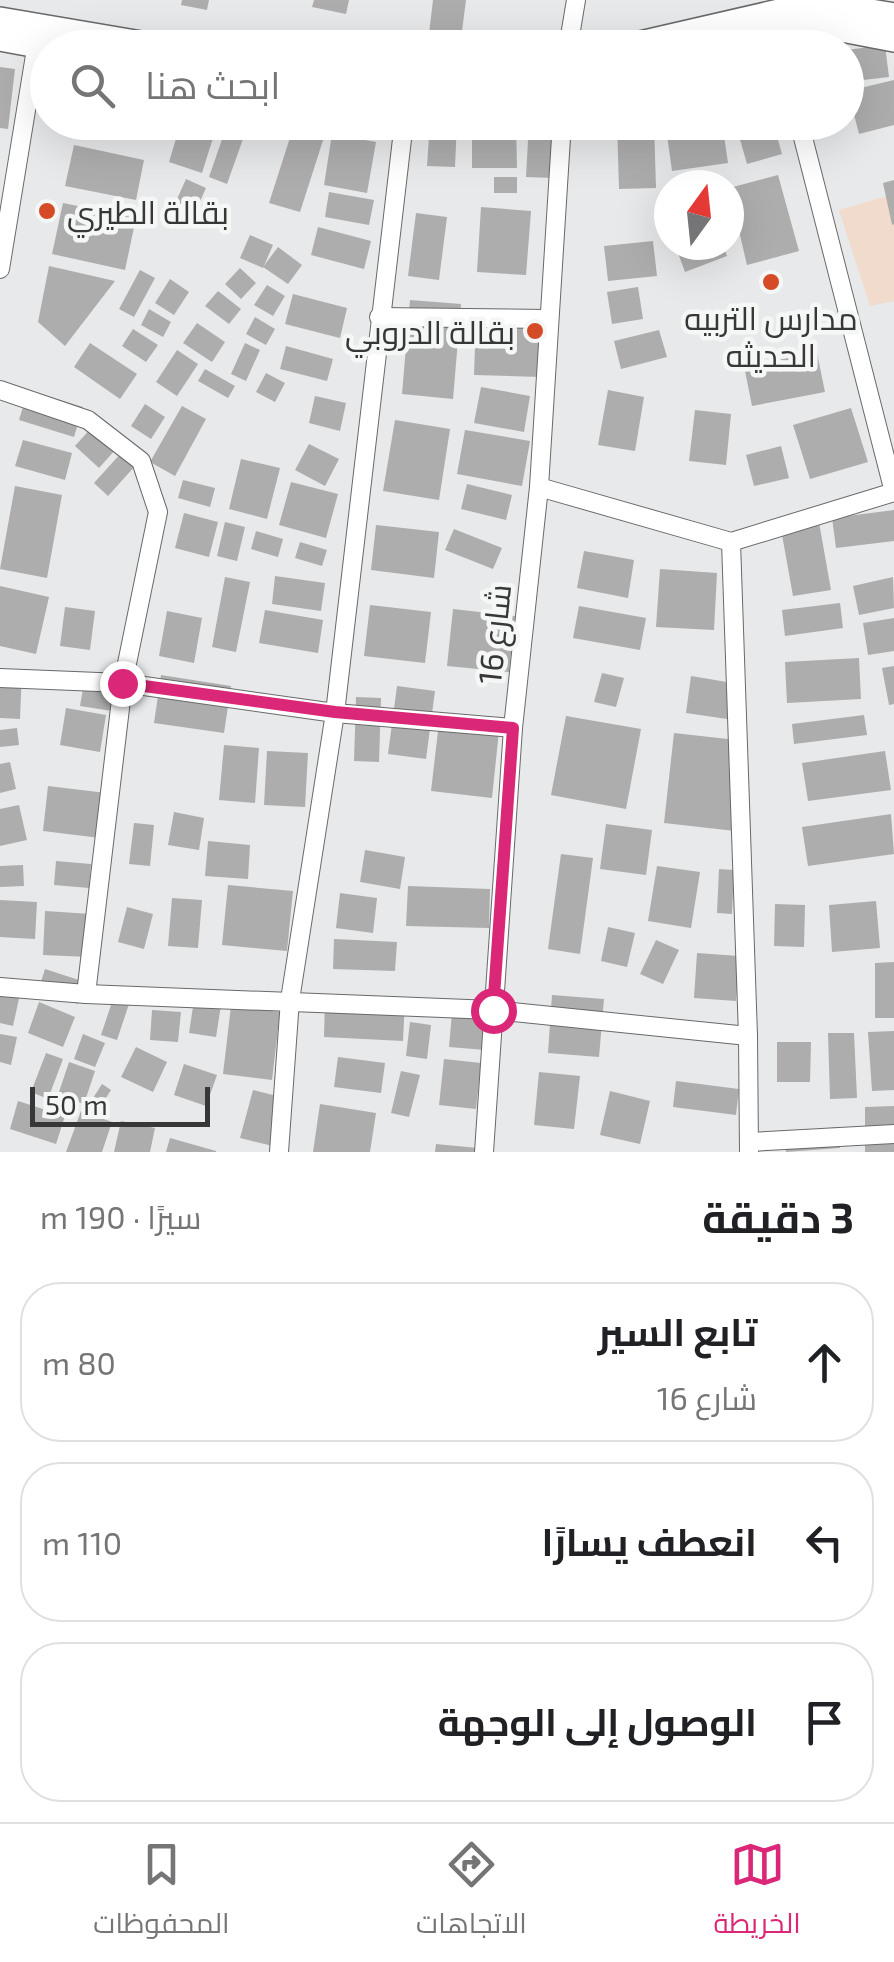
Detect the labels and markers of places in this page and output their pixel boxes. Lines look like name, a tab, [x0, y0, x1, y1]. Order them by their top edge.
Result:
place label: بقالة الطيري	[67, 192, 229, 238]
marker: بقالة الطيري	[36, 200, 58, 222]
marker: مدارس التربيه الحديثه	[760, 271, 782, 293]
place label: مدارس التربيه الحديثه	[684, 298, 858, 373]
place label: بقالة الدروبي	[345, 312, 515, 358]
marker: بقالة الدروبي	[524, 320, 546, 342]

